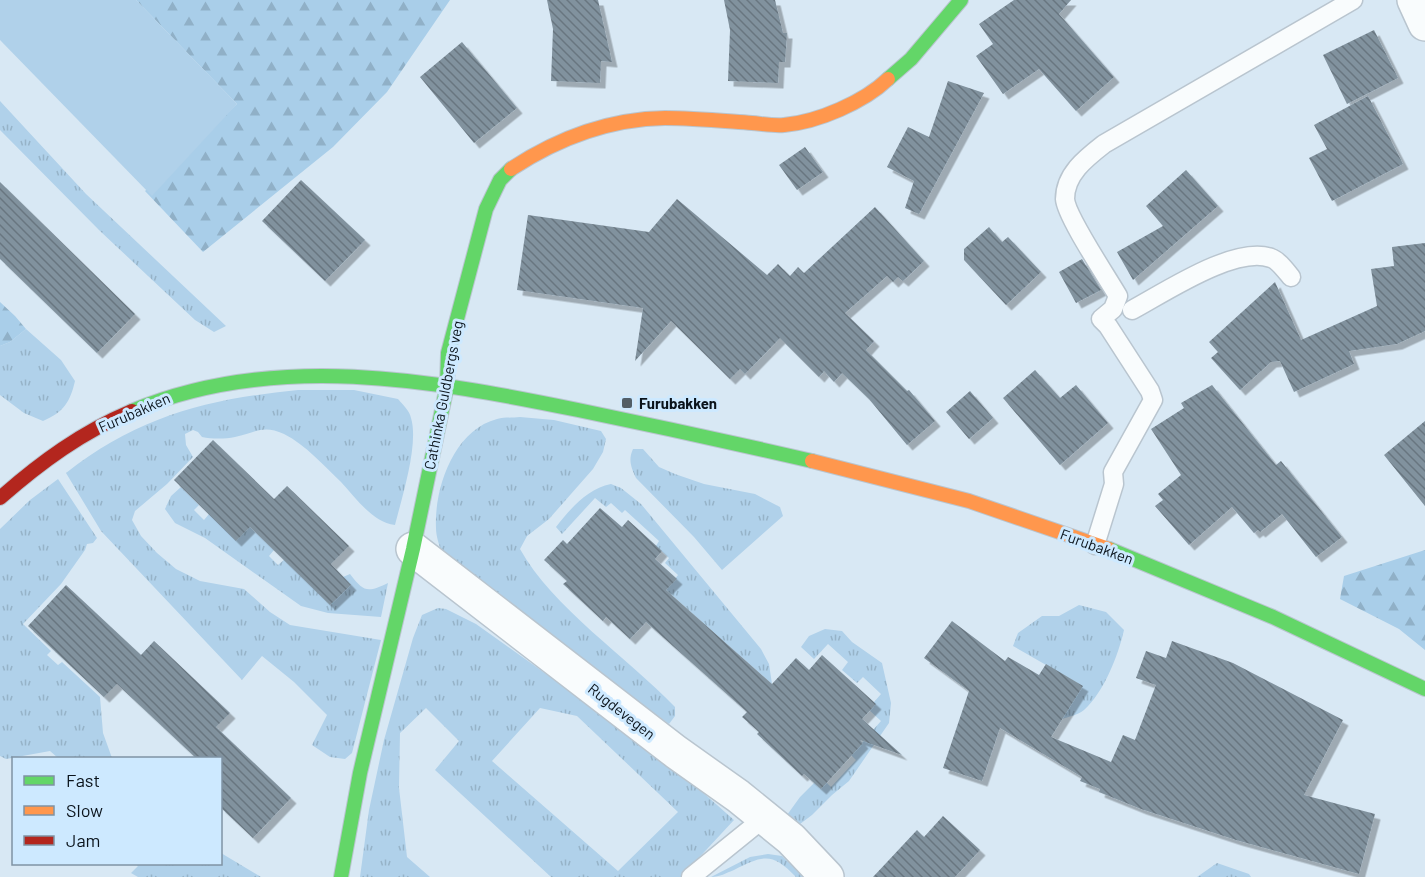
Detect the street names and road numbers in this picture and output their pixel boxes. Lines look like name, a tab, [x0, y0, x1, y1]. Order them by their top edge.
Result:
street label: Cathinka Guldbergs veg	[420, 319, 466, 471]
street label: Furubakken	[95, 388, 173, 436]
street label: Furubakken	[1058, 524, 1136, 568]
street label: Rugdevegen	[585, 679, 659, 743]

